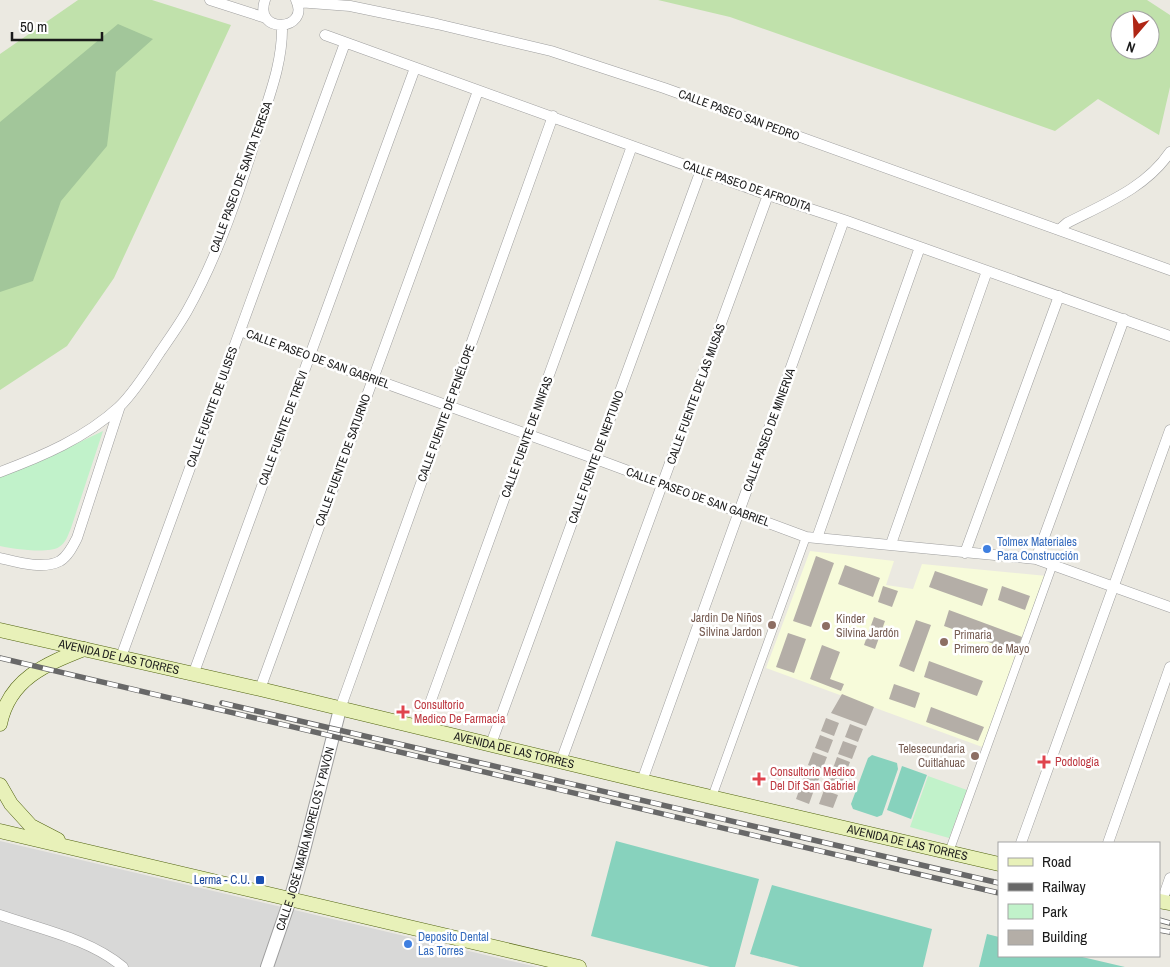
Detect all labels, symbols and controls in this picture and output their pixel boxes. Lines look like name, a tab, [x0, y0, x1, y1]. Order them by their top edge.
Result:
scale bar	[12, 10, 102, 42]
north arrow	[1110, 10, 1160, 60]
text: 50 m	[20, 16, 47, 37]
text: N	[1124, 37, 1138, 57]
street label: CALLE PASEO SAN PEDRO	[676, 86, 802, 144]
street label: CALLE PASEO DE SANTA TERESA	[206, 99, 276, 255]
street label: CALLE PASEO DE AFRODITA	[681, 157, 814, 216]
street label: CALLE FUENTE DE LAS MUSAS	[663, 321, 729, 467]
street label: CALLE PASEO DE SAN GABRIEL	[244, 326, 393, 393]
street label: CALLE FUENTE DE PENÉLOPE	[414, 342, 478, 484]
street label: CALLE FUENTE DE ULISES	[183, 344, 241, 470]
street label: CALLE PASEO DE MINERVA	[739, 366, 799, 494]
street label: CALLE FUENTE DE TREVI	[255, 368, 311, 488]
street label: CALLE FUENTE DE NINFAS	[498, 374, 557, 500]
street label: CALLE FUENTE DE NEPTUNO	[564, 388, 628, 526]
street label: CALLE FUENTE DE SATURNO	[312, 391, 375, 528]
street label: CALLE PASEO DE SAN GABRIEL	[624, 464, 773, 531]
place label: Tolmex Materiales Para Construcción	[997, 534, 1079, 564]
marker: Tolmex Materiales Para Construcción	[981, 543, 993, 555]
place label: Jardin De Niños Silvina Jardon	[691, 610, 762, 640]
place label: Kinder Silvina Jardón	[836, 611, 899, 641]
marker: Jardin De Niños Silvina Jardon	[766, 619, 778, 631]
marker: Kinder Silvina Jardón	[820, 620, 832, 632]
place label: Primaria Primero de Mayo	[954, 627, 1029, 657]
street label: AVENIDA DE LAS TORRES	[56, 635, 181, 679]
marker: Primaria Primero de Mayo	[938, 636, 950, 648]
place label: Consultorio Medico De Farmacia	[414, 697, 506, 727]
marker: Consultorio Medico De Farmacia	[396, 705, 410, 719]
street label: AVENIDA DE LAS TORRES	[451, 728, 576, 773]
place label: Telesecundaria Cuitlahuac	[898, 741, 966, 771]
street label: CALLE JOSÉ MARÍA MORELOS Y PAVÓN	[272, 745, 338, 933]
marker: Telesecundaria Cuitlahuac	[969, 750, 981, 762]
place label: Podología	[1055, 754, 1100, 770]
marker: Podología	[1037, 755, 1051, 769]
place label: Consultorio Medico Del Dif San Gabriel	[770, 764, 855, 794]
marker: Consultorio Medico Del Dif San Gabriel	[752, 772, 766, 786]
street label: AVENIDA DE LAS TORRES	[845, 821, 970, 865]
legend	[998, 842, 1160, 957]
text: Road	[1042, 851, 1071, 872]
place label: Lerma - C.U.	[194, 872, 250, 888]
marker: Lerma - C.U.	[254, 874, 266, 886]
text: Railway	[1042, 876, 1087, 897]
text: Park	[1042, 901, 1068, 922]
text: Building	[1042, 926, 1087, 947]
place label: Deposito Dental Las Torres	[418, 929, 489, 959]
marker: Deposito Dental Las Torres	[402, 938, 414, 950]

